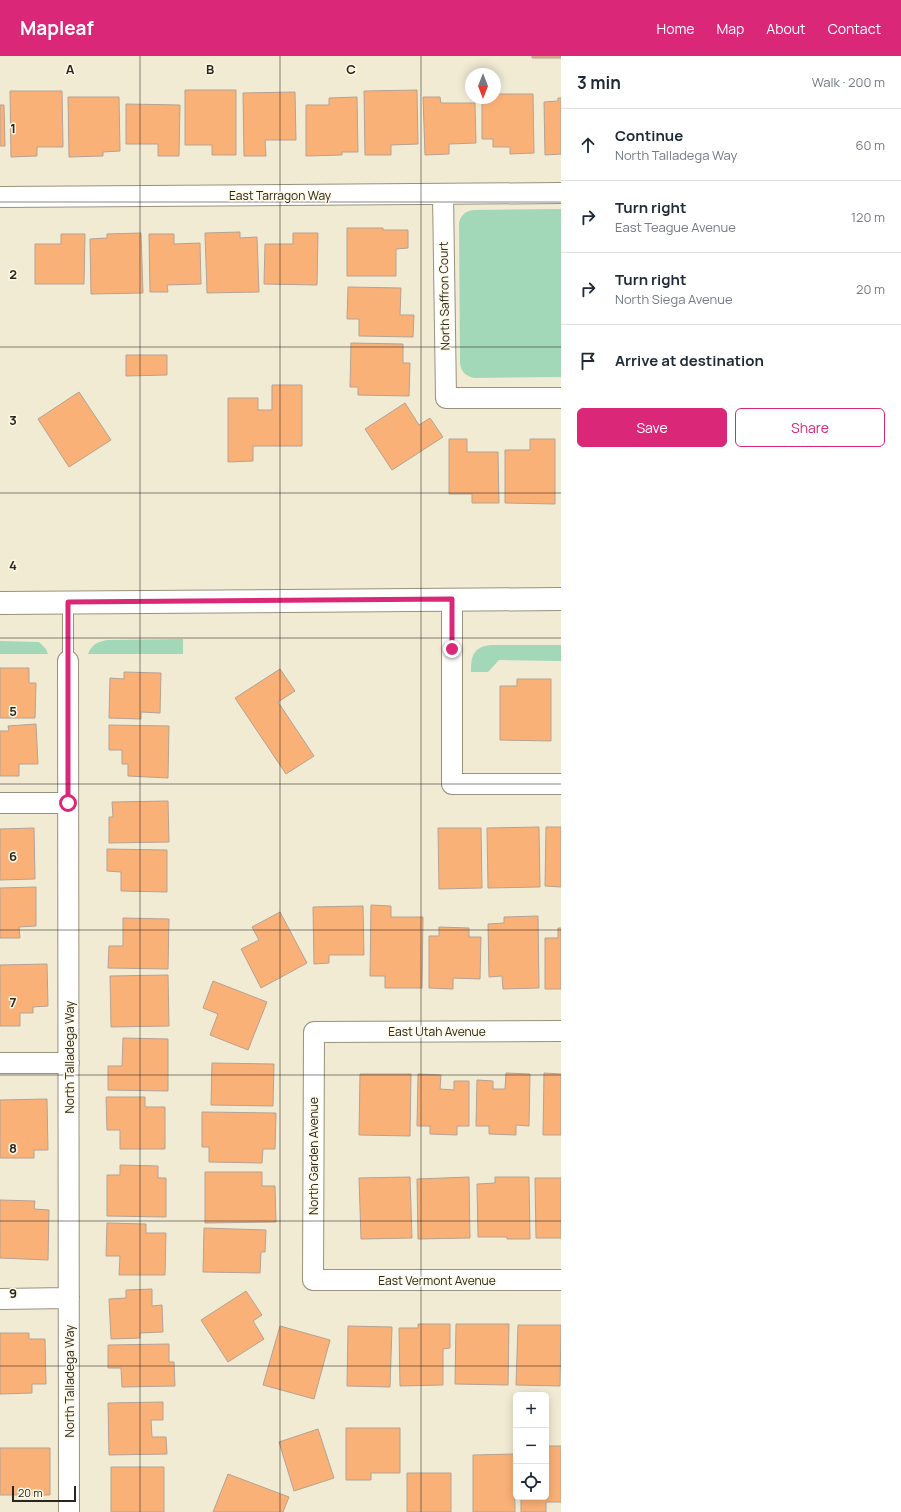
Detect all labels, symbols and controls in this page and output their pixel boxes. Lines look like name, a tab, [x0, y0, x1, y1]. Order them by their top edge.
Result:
text: Mapleaf	[20, 15, 94, 41]
text: Home	[657, 19, 694, 38]
text: Map	[716, 19, 744, 38]
text: About	[766, 19, 806, 38]
text: Contact	[828, 19, 881, 38]
text: A	[66, 60, 75, 78]
text: B	[206, 60, 214, 78]
text: C	[346, 60, 356, 78]
north arrow	[465, 68, 501, 104]
text: 3 min	[577, 71, 621, 94]
text: Walk · 200 m	[812, 73, 885, 91]
text: 1	[10, 119, 16, 137]
text: Continue	[615, 125, 683, 146]
icon: ahead	[577, 134, 599, 156]
text: 60 m	[855, 136, 885, 154]
text: North Talladega Way	[615, 146, 737, 164]
street label: East Tarragon Way	[229, 187, 332, 204]
text: Turn right	[615, 197, 686, 218]
icon: right	[577, 206, 599, 228]
text: 120 m	[851, 208, 885, 226]
text: East Teague Avenue	[615, 218, 736, 236]
street label: North Saffron Court	[435, 241, 453, 351]
text: 2	[9, 265, 17, 283]
text: Turn right	[615, 269, 686, 290]
icon: right	[577, 278, 599, 300]
text: 20 m	[856, 280, 885, 298]
text: North Siega Avenue	[615, 290, 732, 308]
icon: arrive	[577, 350, 599, 372]
text: Arrive at destination	[615, 350, 764, 371]
button: Save	[577, 408, 727, 447]
button: Share	[735, 408, 885, 447]
text: 3	[9, 411, 17, 429]
text: 4	[9, 556, 17, 574]
route end	[443, 640, 461, 658]
text: 5	[9, 702, 17, 720]
route start	[59, 794, 77, 812]
text: 6	[9, 847, 17, 865]
text: 7	[10, 993, 17, 1011]
street label: North Talladega Way	[61, 1000, 78, 1113]
street label: East Utah Avenue	[388, 1023, 486, 1040]
street label: North Garden Avenue	[305, 1097, 322, 1215]
text: 8	[9, 1139, 17, 1157]
street label: East Vermont Avenue	[378, 1272, 496, 1289]
text: 9	[9, 1284, 17, 1302]
street label: North Talladega Way	[61, 1324, 78, 1437]
map controls	[513, 1392, 549, 1500]
button: +	[513, 1392, 549, 1428]
button: −	[513, 1428, 549, 1464]
button: locate	[513, 1464, 549, 1500]
scale bar	[12, 1484, 76, 1503]
text: 20 m	[18, 1485, 43, 1500]

